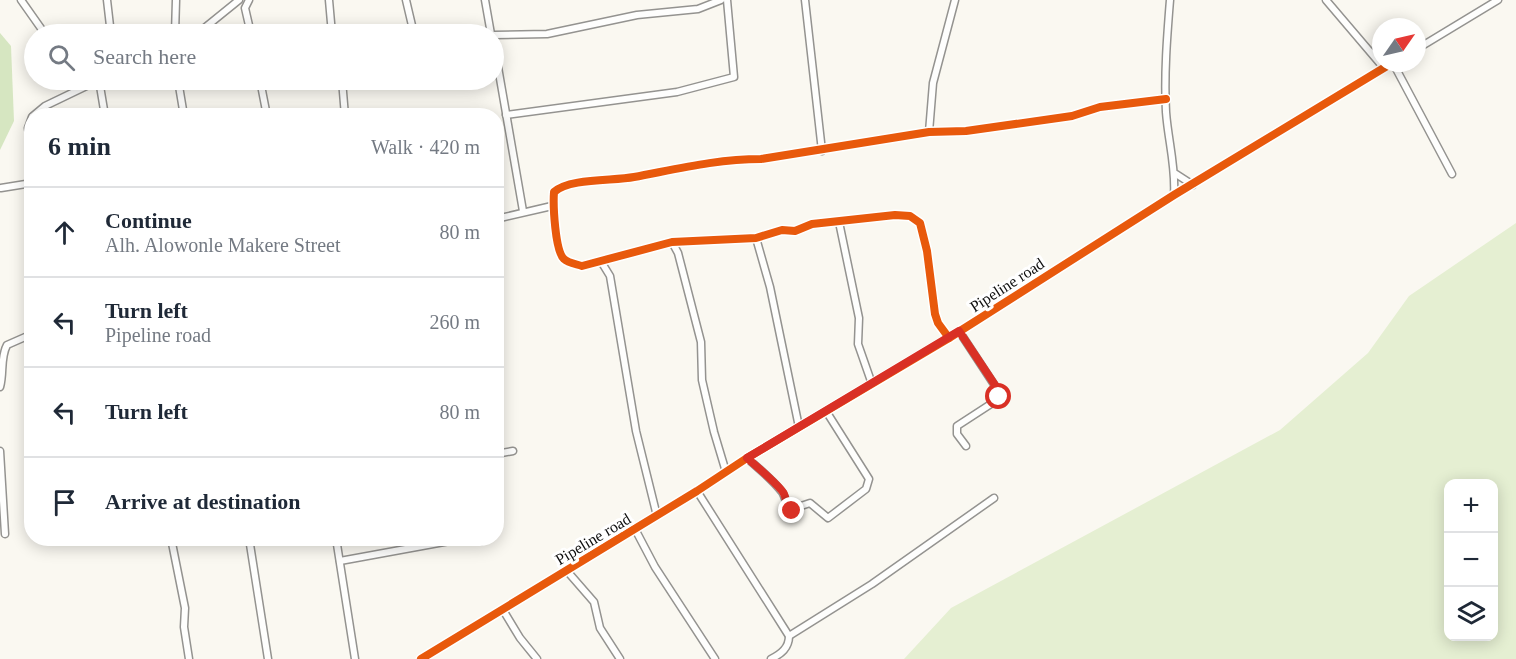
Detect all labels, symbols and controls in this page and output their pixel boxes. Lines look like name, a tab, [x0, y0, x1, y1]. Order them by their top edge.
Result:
north arrow	[1372, 18, 1426, 72]
search box	[24, 24, 504, 90]
icon: search	[45, 41, 78, 74]
text: Search here	[93, 44, 196, 69]
text: 6 min	[48, 132, 111, 161]
text: Walk · 420 m	[371, 136, 480, 158]
text: Continue	[105, 208, 192, 233]
icon: ahead	[48, 216, 81, 249]
text: 80 m	[439, 221, 480, 243]
text: Alh. Alowonle Makere Street	[105, 234, 341, 256]
street label: Pipeline road	[967, 255, 1048, 316]
text: Turn left	[105, 298, 188, 323]
icon: left	[48, 306, 81, 339]
text: 260 m	[429, 311, 480, 333]
text: Pipeline road	[105, 324, 211, 346]
route start	[985, 383, 1011, 409]
icon: left	[48, 396, 81, 429]
text: Turn left	[105, 399, 188, 424]
text: 80 m	[439, 401, 480, 423]
map controls	[1444, 479, 1498, 641]
button: +	[1444, 479, 1498, 533]
icon: arrive	[48, 486, 81, 519]
text: Arrive at destination	[105, 489, 301, 514]
route end	[778, 497, 804, 523]
street label: Pipeline road	[552, 510, 634, 569]
button: −	[1444, 533, 1498, 587]
button: layers	[1444, 587, 1498, 641]

